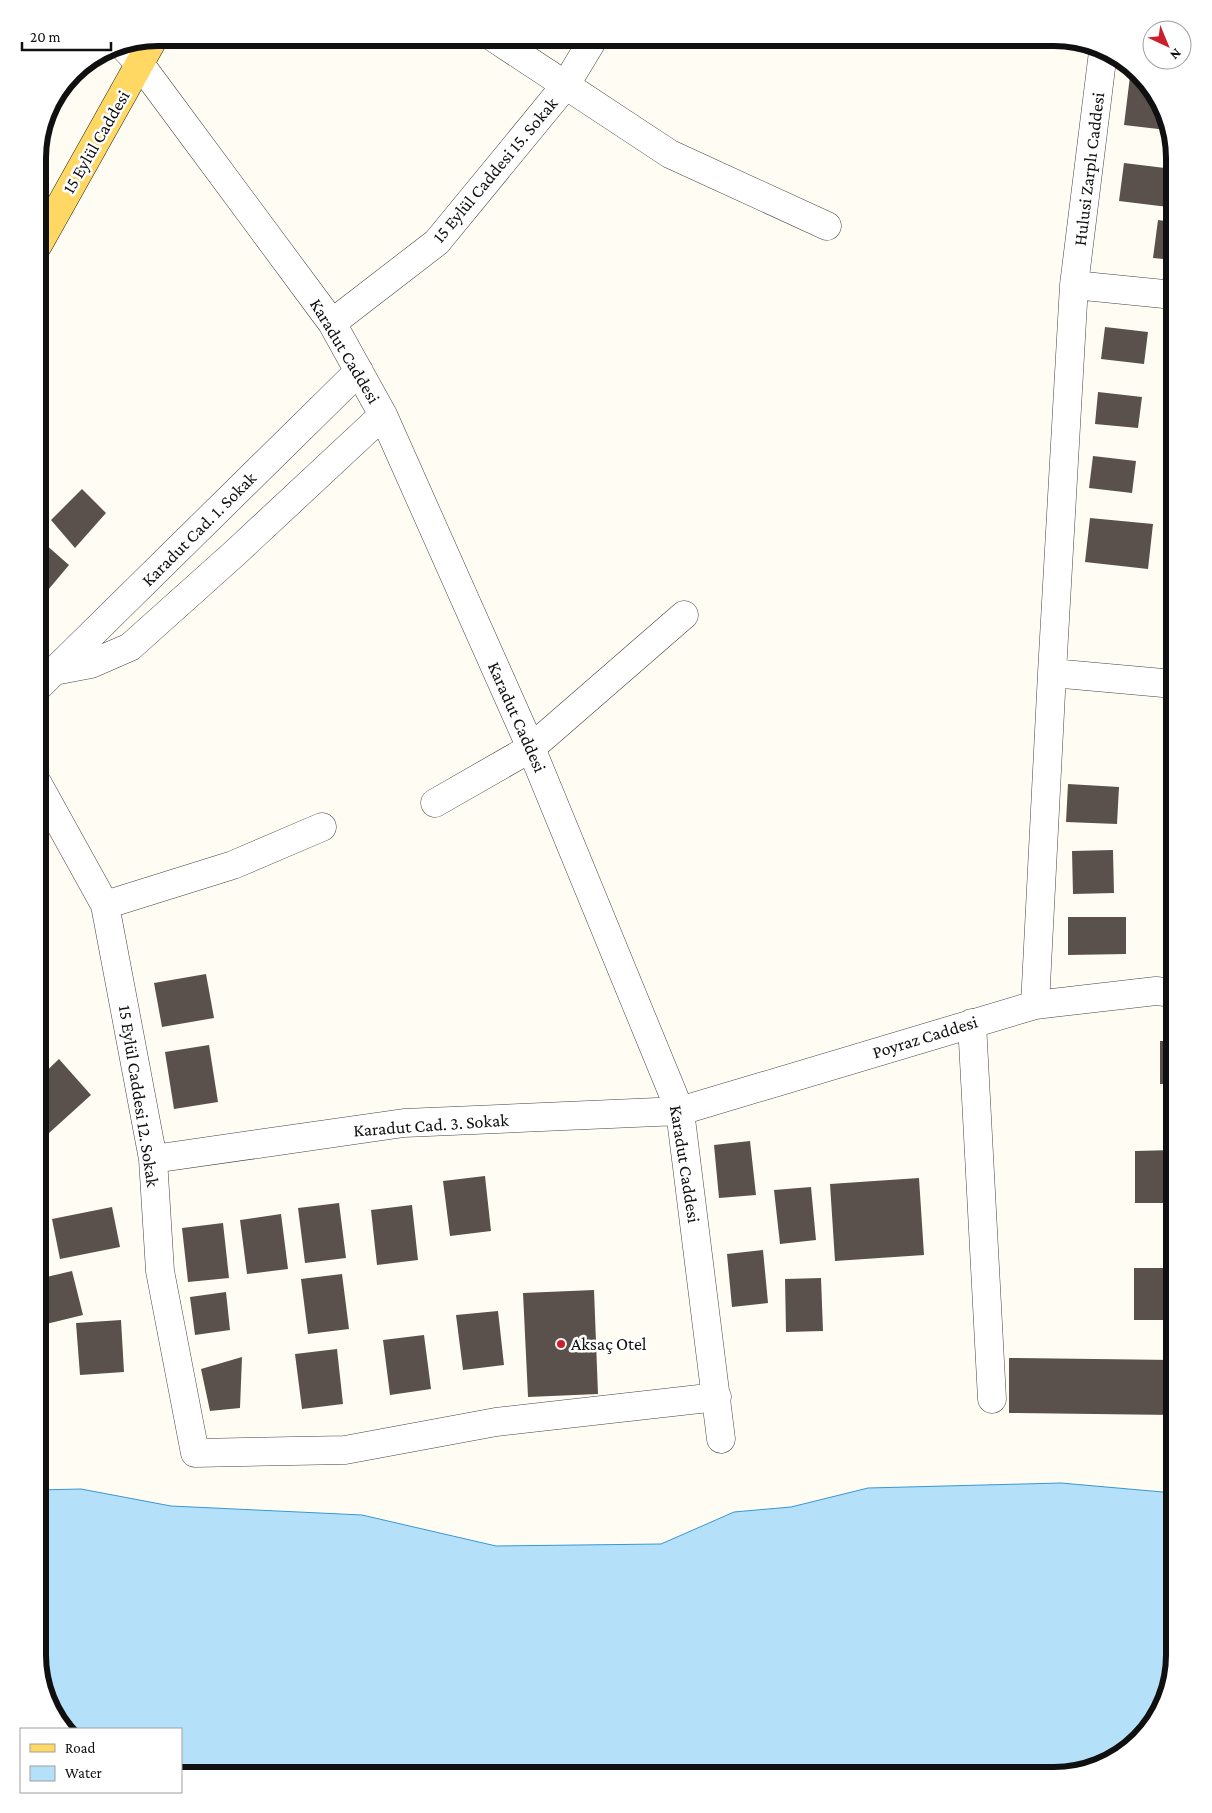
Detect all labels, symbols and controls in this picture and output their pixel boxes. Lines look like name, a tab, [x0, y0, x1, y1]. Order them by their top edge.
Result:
scale bar	[22, 20, 111, 52]
north arrow	[1142, 20, 1192, 70]
text: 20 m	[30, 29, 61, 45]
text: N	[1167, 45, 1185, 64]
street label: 15 Eylül Caddesi	[58, 87, 134, 197]
street label: Hulusi Zarplı Caddesi	[1070, 91, 1108, 247]
street label: 15 Eylül Caddesi 15. Sokak	[428, 93, 562, 247]
street label: Karadut Caddesi	[306, 295, 384, 407]
street label: Karadut Cad. 1. Sokak	[138, 467, 261, 590]
street label: Karadut Caddesi	[484, 659, 550, 776]
street label: 15 Eylül Caddesi 12. Sokak	[115, 1004, 163, 1189]
street label: Poyraz Caddesi	[870, 1011, 980, 1062]
street label: Karadut Caddesi	[666, 1104, 704, 1224]
street label: Karadut Cad. 3. Sokak	[353, 1110, 510, 1140]
place label: Aksaç Otel	[571, 1334, 647, 1354]
marker: Aksaç Otel	[555, 1338, 567, 1350]
legend	[20, 1728, 182, 1793]
text: Road	[65, 1740, 96, 1756]
text: Water	[65, 1765, 102, 1781]

